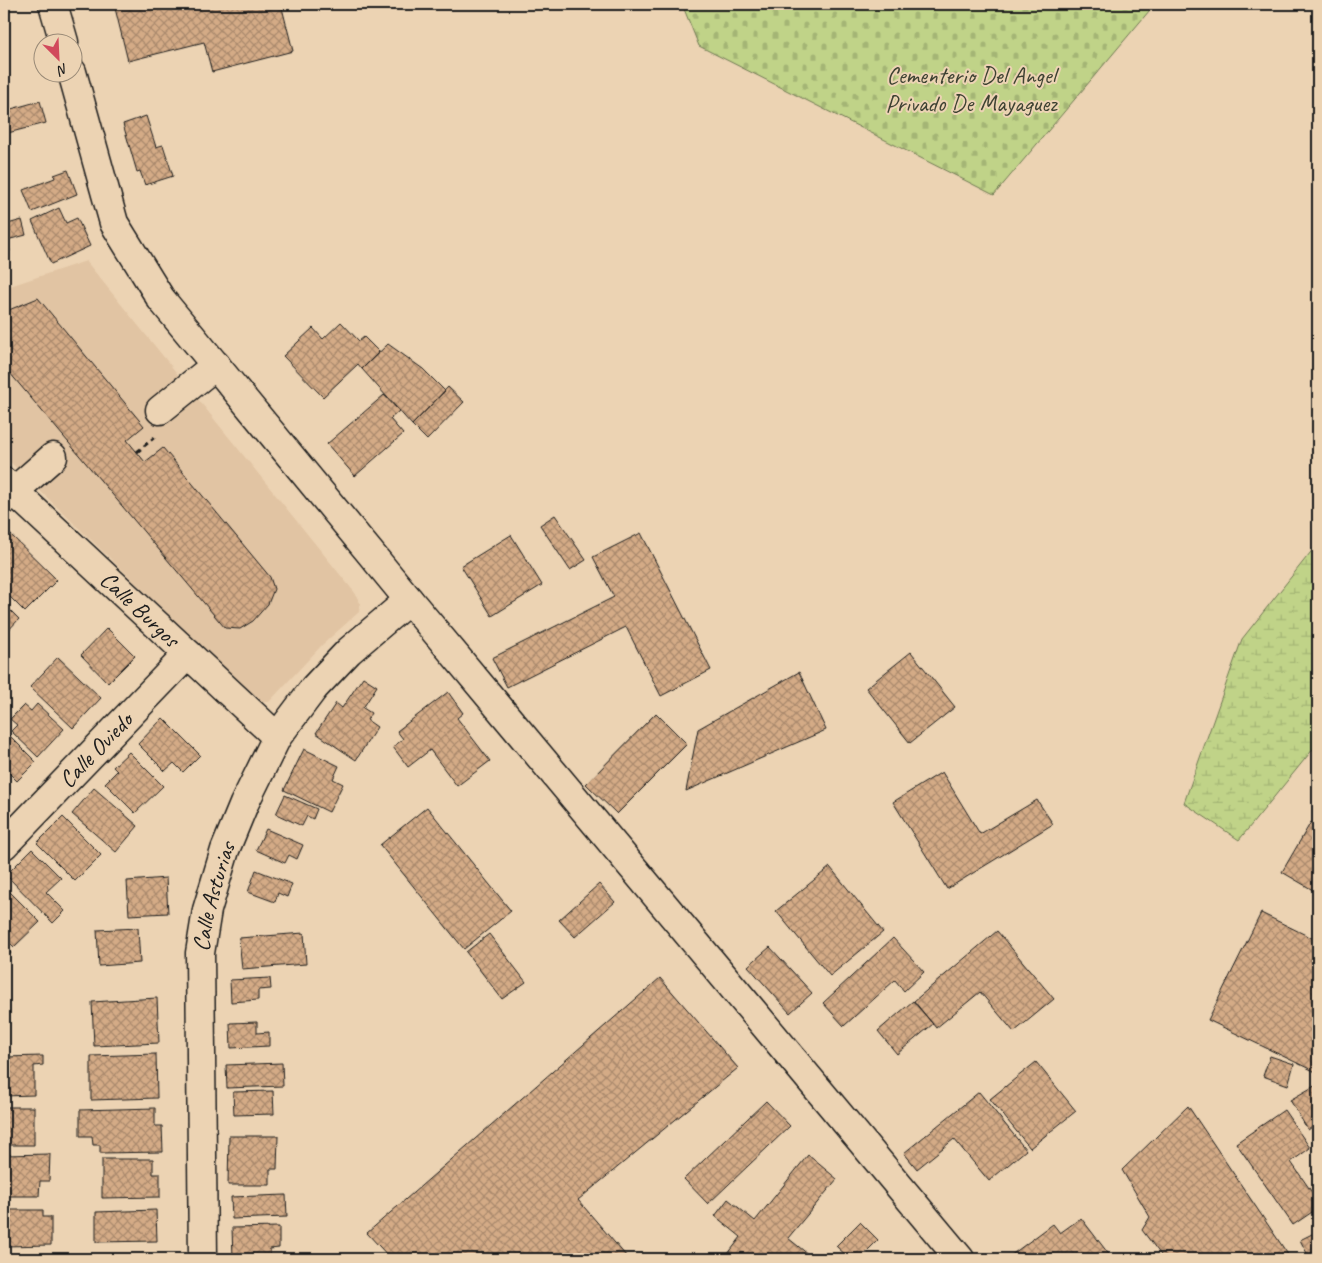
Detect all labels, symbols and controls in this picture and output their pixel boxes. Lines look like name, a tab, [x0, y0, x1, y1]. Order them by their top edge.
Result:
north arrow	[32, 32, 82, 82]
text: N	[54, 60, 71, 80]
park label: Cementerio Del Angel Privado De Mayaguez	[885, 60, 1060, 118]
street label: Calle Burgos	[94, 564, 188, 655]
street label: Calle Oviedo	[52, 704, 141, 794]
street label: Calle Asturias	[186, 836, 242, 953]

